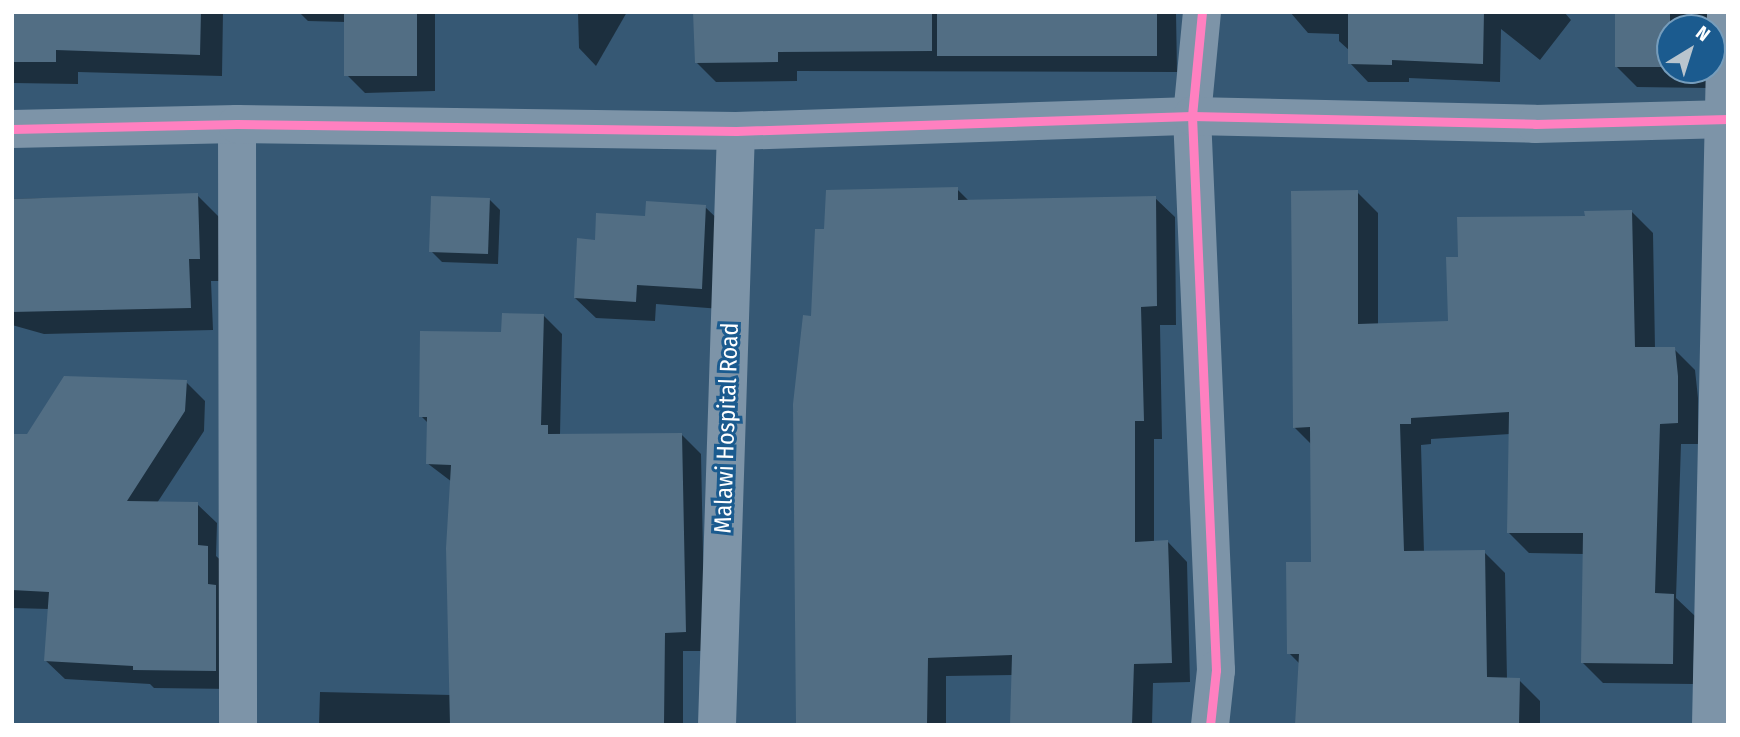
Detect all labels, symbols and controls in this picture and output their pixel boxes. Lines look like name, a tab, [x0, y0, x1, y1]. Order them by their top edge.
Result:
north arrow	[1656, 14, 1726, 84]
text: N	[1691, 21, 1715, 46]
street label: Malawi Hospital Road	[709, 322, 745, 534]

